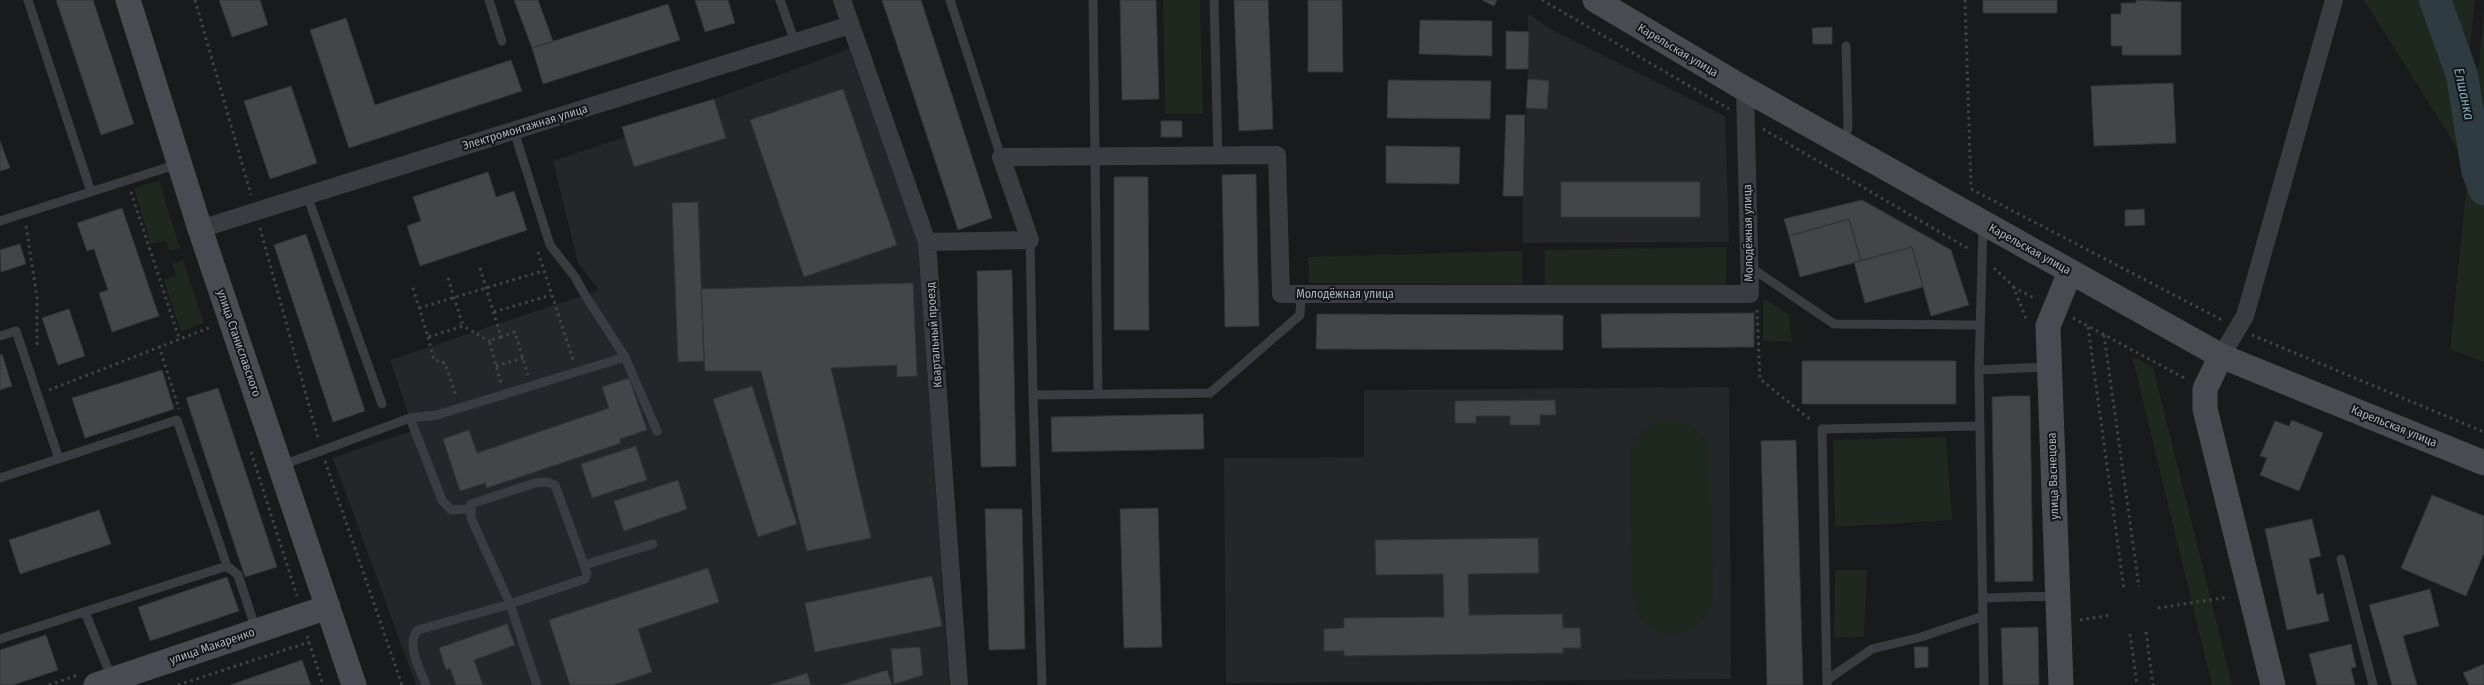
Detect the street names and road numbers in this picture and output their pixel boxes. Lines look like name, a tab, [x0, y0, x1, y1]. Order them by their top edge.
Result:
street label: Карельская улица	[1635, 20, 1721, 80]
street label: Электромонтажная улица	[461, 101, 589, 153]
street label: Молодёжная улица	[1740, 184, 1756, 282]
street label: Карельская улица	[1987, 221, 2073, 277]
street label: Квартальный проезд	[923, 282, 945, 388]
street label: Молодёжная улица	[1296, 287, 1394, 301]
street label: улица Станиславского	[214, 288, 264, 398]
street label: Карельская улица	[2349, 402, 2439, 450]
street label: улица Васнецова	[2044, 432, 2062, 520]
street label: улица Макаренко	[168, 625, 256, 667]

